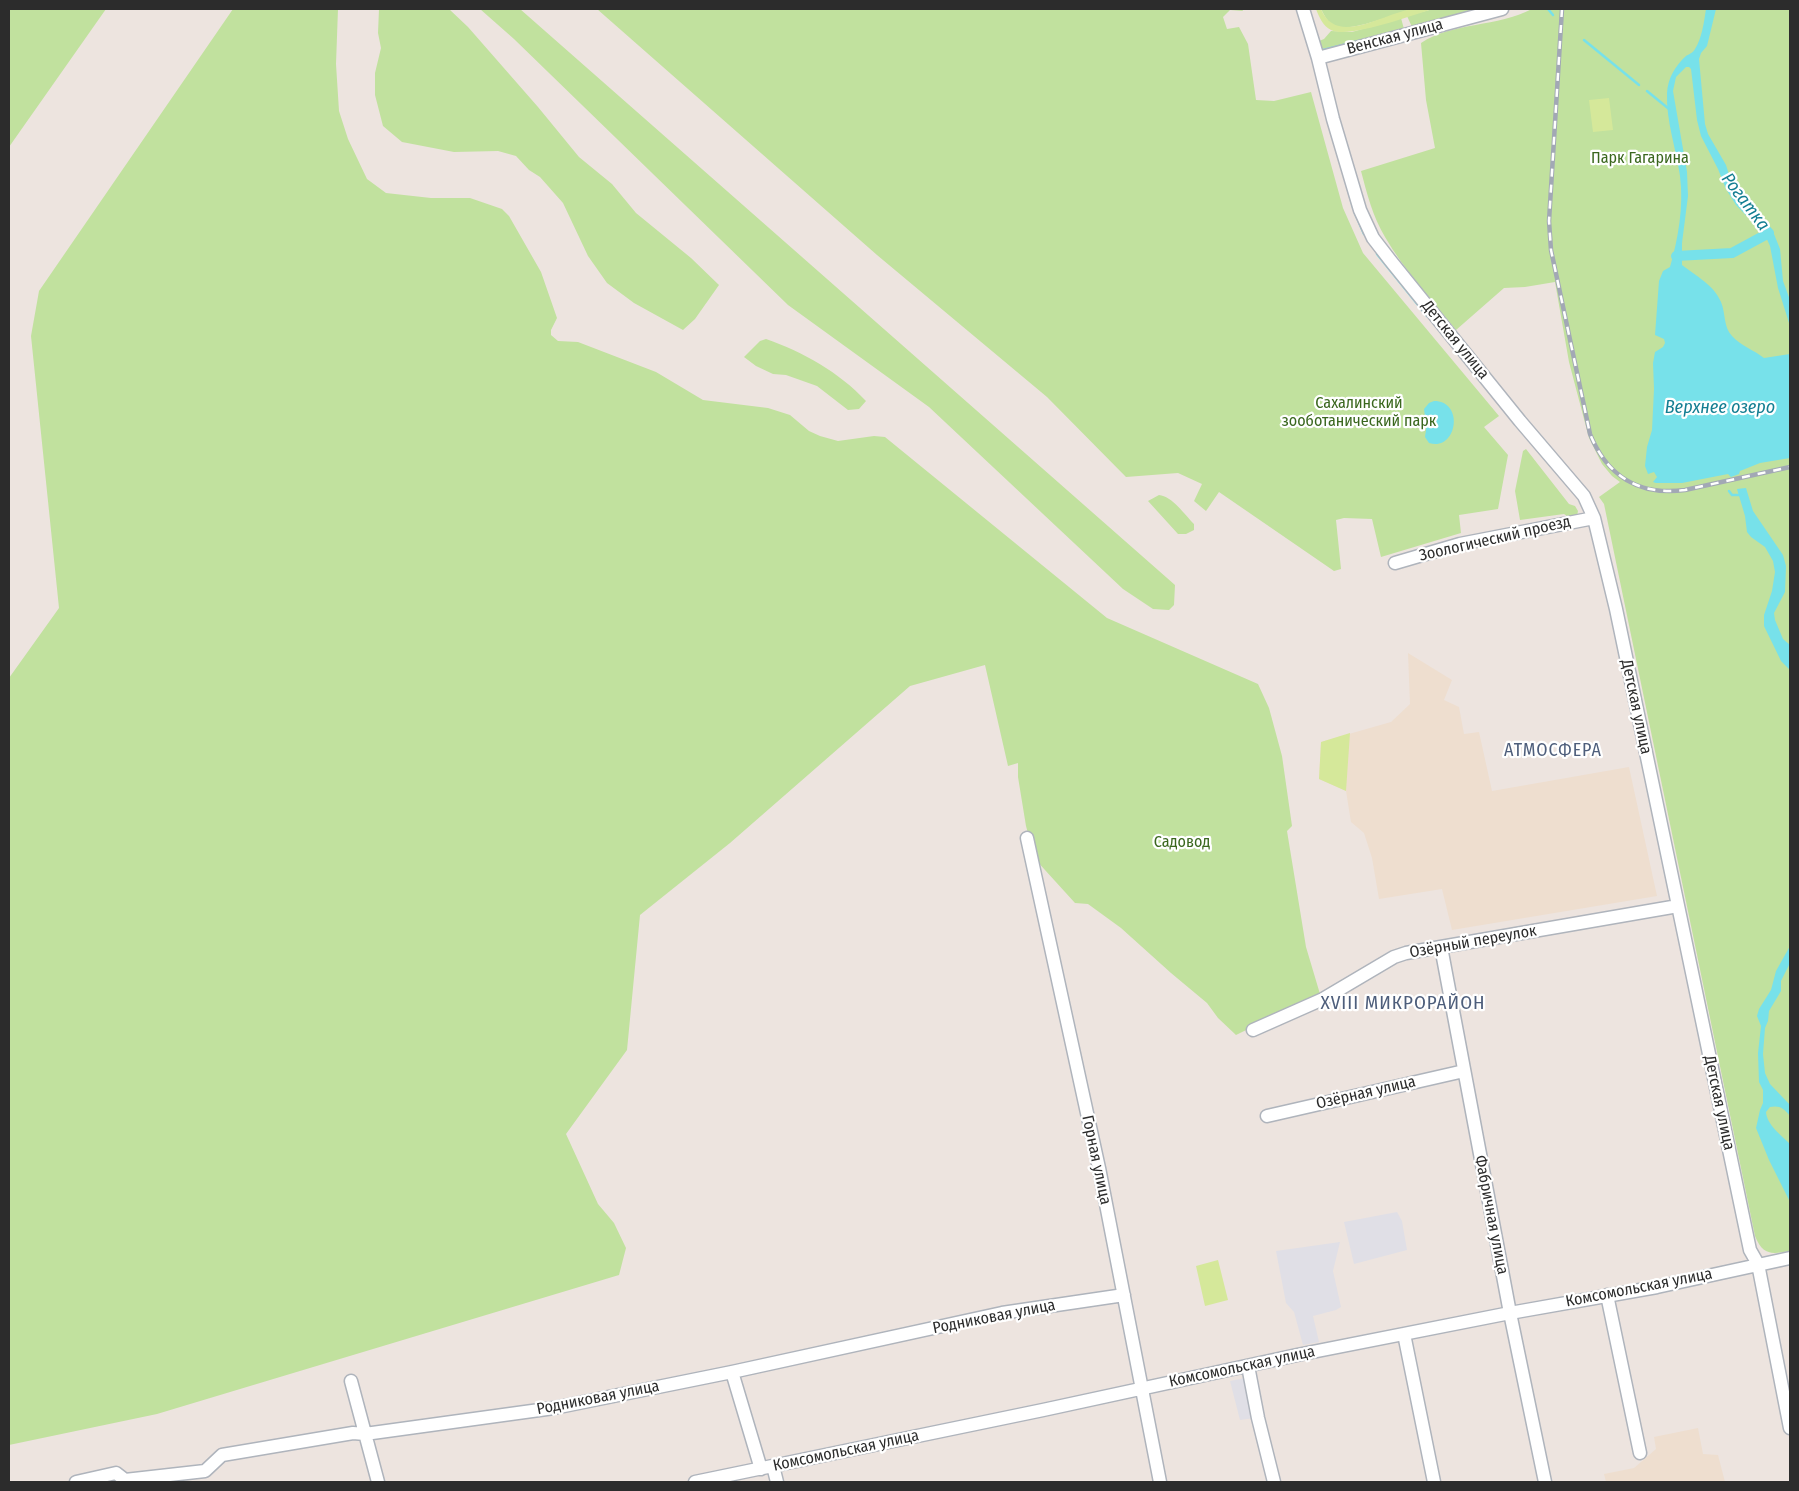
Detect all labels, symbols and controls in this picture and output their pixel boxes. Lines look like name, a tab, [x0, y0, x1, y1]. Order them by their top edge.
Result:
street label: Венская улица	[1345, 15, 1445, 59]
park label: Парк Гагарина	[1591, 149, 1689, 169]
water label: Рогатка	[1716, 169, 1774, 235]
street label: Детская улица	[1417, 297, 1493, 383]
park label: Сахалинский зооботанический парк	[1282, 394, 1436, 432]
water label: Верхнее озеро	[1665, 397, 1775, 419]
street label: Зоологический проезд	[1417, 512, 1573, 566]
street label: Детская улица	[1617, 658, 1655, 756]
district label: АТМОСФЕРА	[1503, 740, 1603, 762]
park label: Садовод	[1154, 833, 1210, 853]
street label: Озёрный переулок	[1408, 921, 1538, 963]
district label: XVIII МИКРОРАЙОН	[1318, 993, 1488, 1015]
street label: Детская улица	[1700, 1054, 1738, 1152]
street label: Озёрная улица	[1314, 1072, 1418, 1114]
street label: Горная улица	[1077, 1114, 1115, 1206]
street label: Фабричная улица	[1470, 1154, 1512, 1276]
street label: Комсомольская улица	[1564, 1264, 1714, 1312]
street label: Родниковая улица	[931, 1296, 1057, 1338]
street label: Комсомольская улица	[1167, 1342, 1317, 1392]
street label: Родниковая улица	[535, 1377, 661, 1419]
street label: Комсомольская улица	[771, 1426, 921, 1476]

